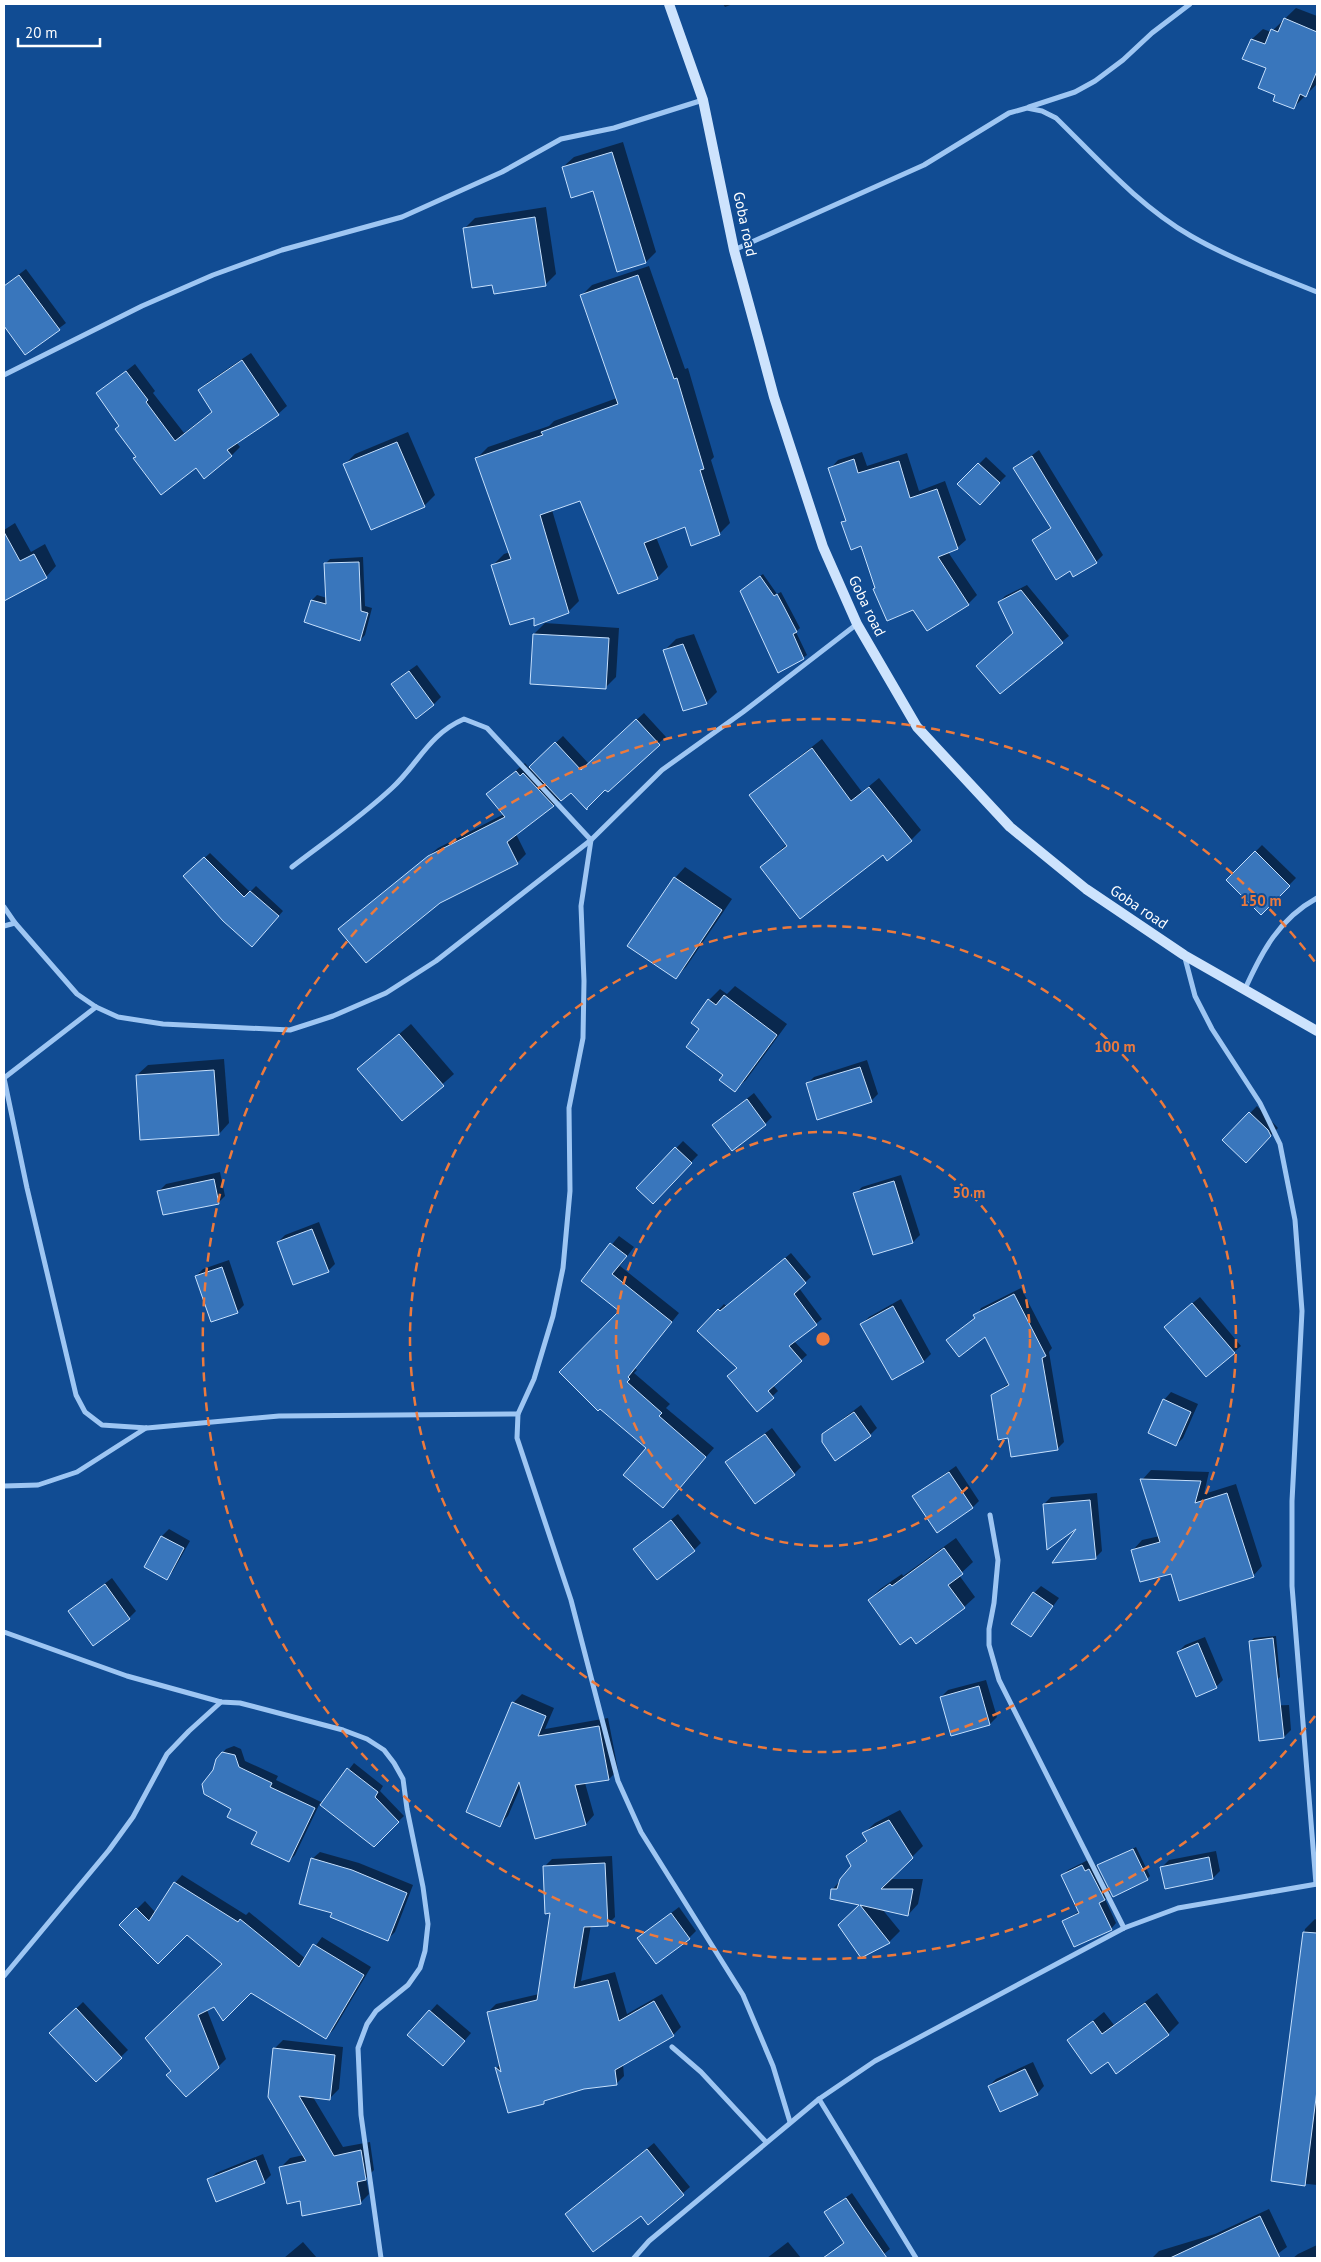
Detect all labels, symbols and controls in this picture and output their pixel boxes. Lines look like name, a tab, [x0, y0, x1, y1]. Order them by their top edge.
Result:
scale bar	[18, 15, 100, 47]
text: 20 m	[25, 23, 58, 42]
street label: Goba road	[729, 190, 762, 258]
street label: Goba road	[845, 572, 890, 639]
street label: Goba road	[1107, 880, 1172, 933]
text: 150 m	[1240, 891, 1282, 910]
text: 100 m	[1094, 1037, 1136, 1056]
text: 50 m	[953, 1183, 985, 1202]
centre of rings	[814, 1330, 832, 1348]

